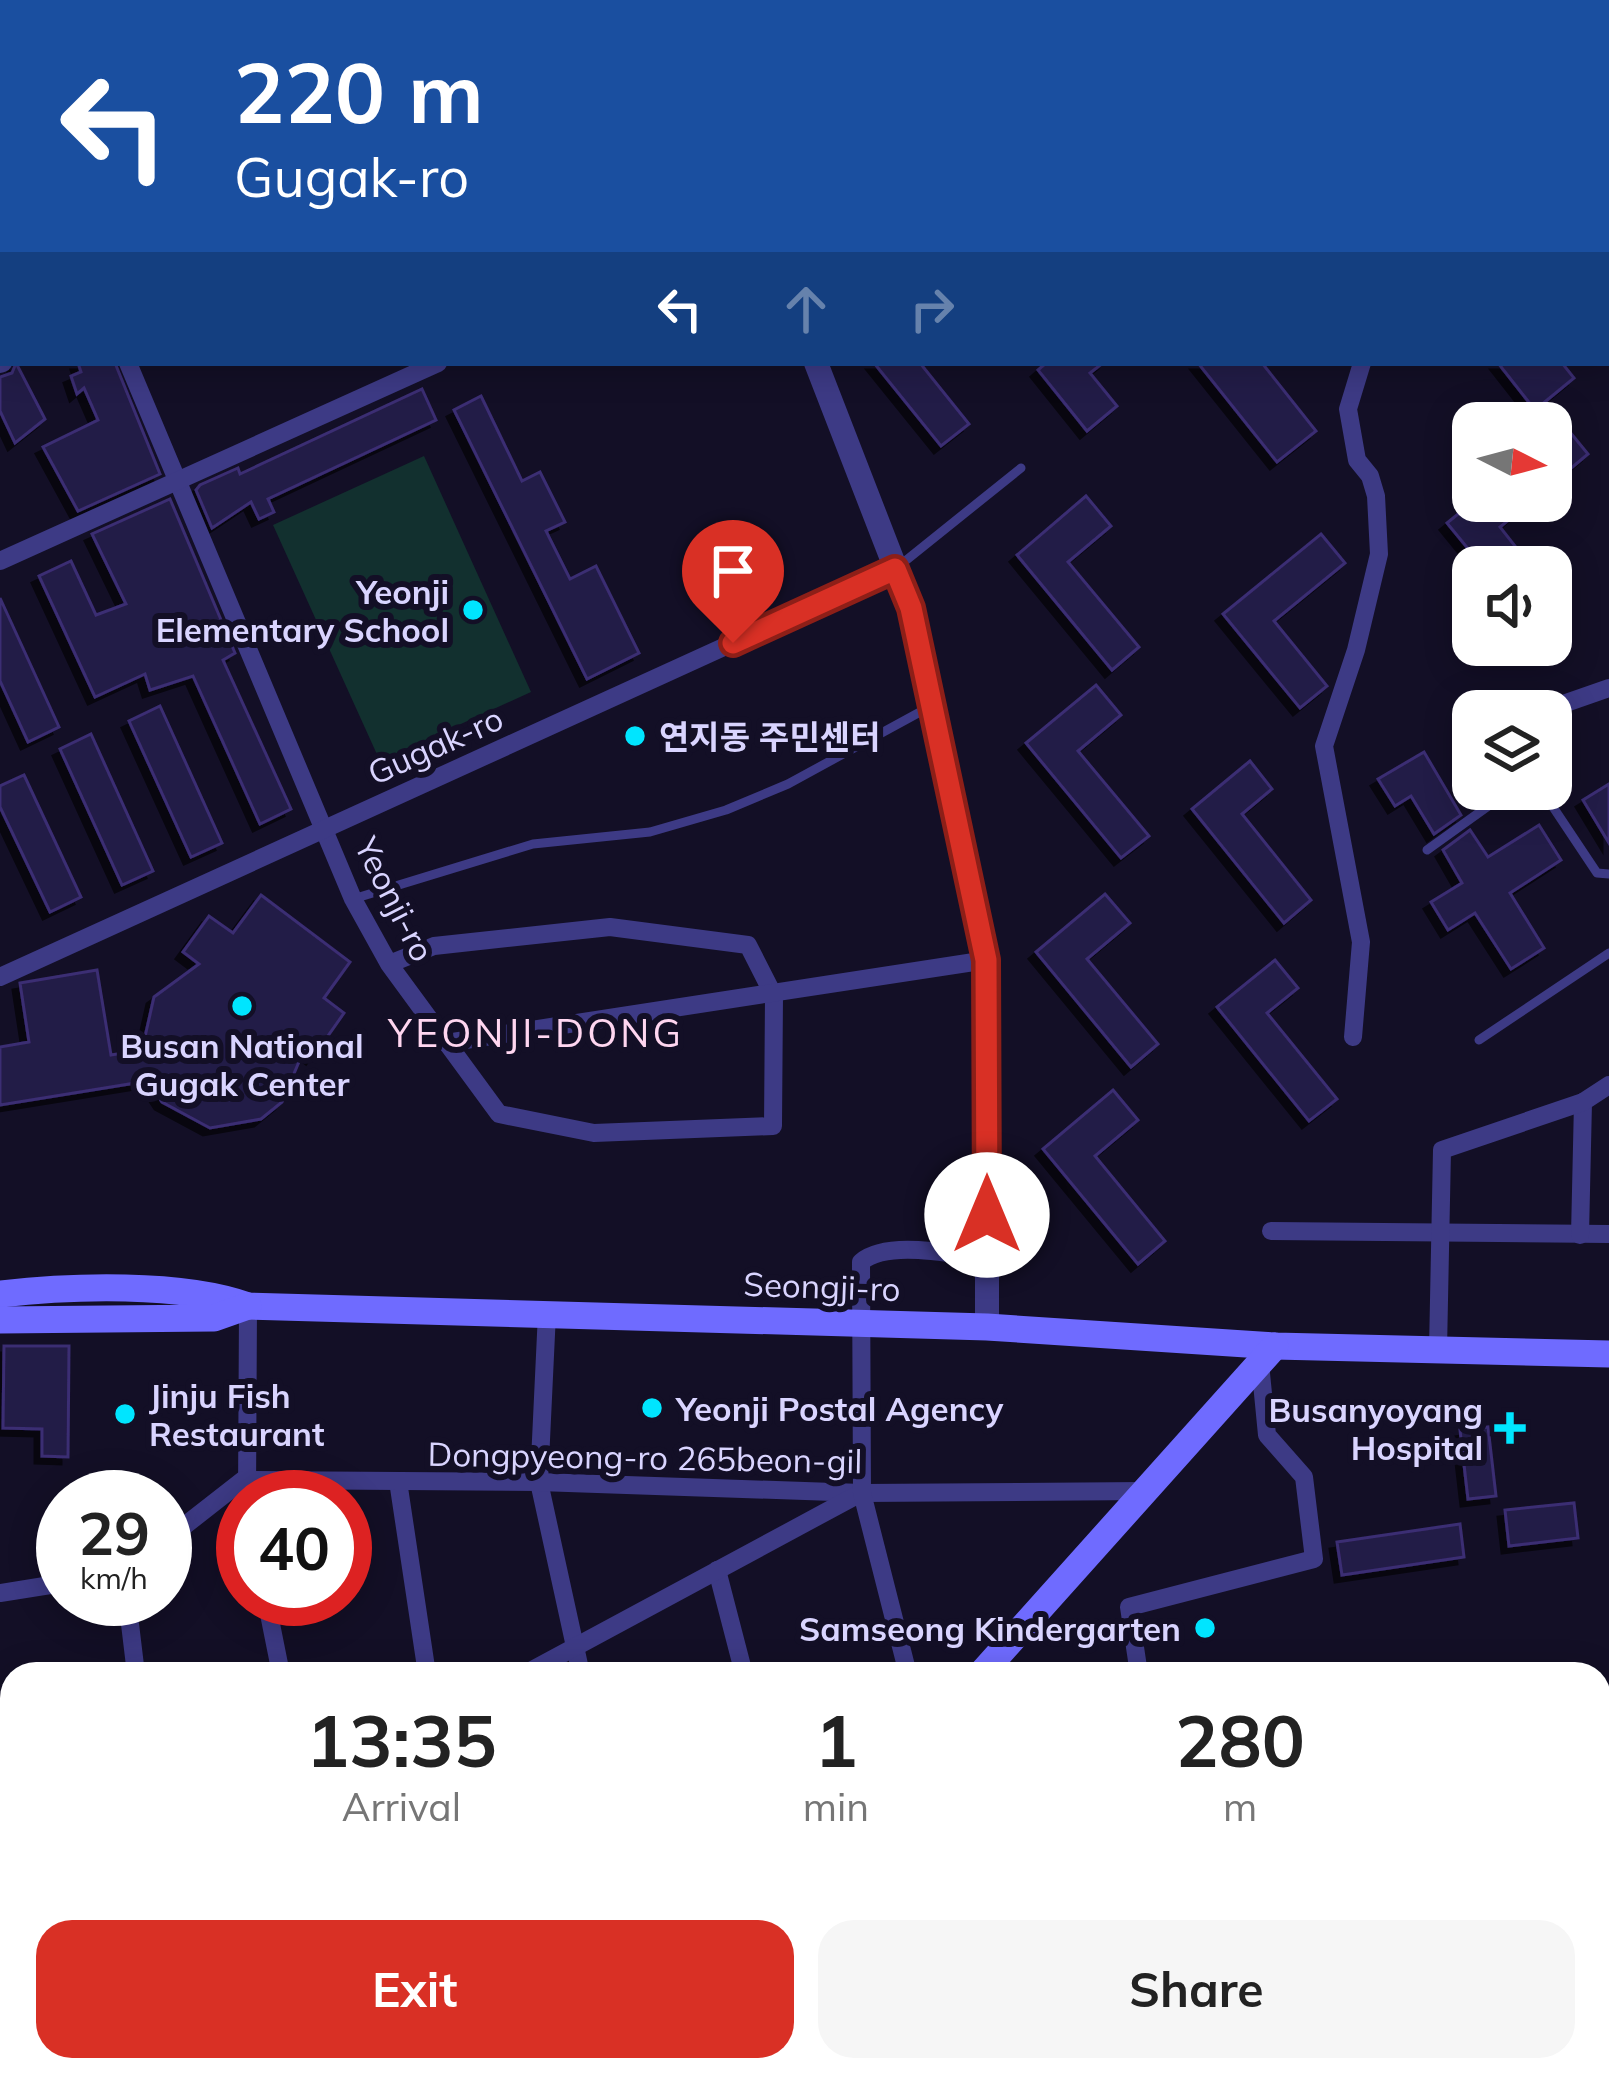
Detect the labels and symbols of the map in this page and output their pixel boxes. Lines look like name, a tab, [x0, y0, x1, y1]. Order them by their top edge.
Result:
north arrow	[1452, 402, 1572, 522]
pin	[682, 520, 784, 643]
place label: Yeonji Elementary School	[156, 571, 449, 650]
marker: Yeonji Elementary School	[460, 597, 486, 623]
street label: Gugak-ro	[361, 697, 509, 793]
place label: 연지동 주민센터	[659, 716, 881, 757]
marker: 연지동 주민센터	[622, 723, 648, 749]
street label: Yeonji-ro	[346, 829, 444, 968]
marker: Busan National Gugak Center	[229, 993, 255, 1019]
district label: YEONJI-DONG	[387, 1008, 684, 1057]
place label: Busan National Gugak Center	[120, 1025, 364, 1104]
position arrow	[924, 1152, 1050, 1278]
street label: Seongji-ro	[743, 1263, 901, 1309]
place label: Jinju Fish Restaurant	[149, 1375, 325, 1454]
place label: Yeonji Postal Agency	[675, 1388, 1003, 1429]
place label: Busanyoyang Hospital	[1269, 1389, 1483, 1468]
marker: Yeonji Postal Agency	[639, 1395, 665, 1421]
marker: Jinju Fish Restaurant	[112, 1401, 138, 1427]
marker: Busanyoyang Hospital	[1494, 1412, 1526, 1444]
street label: Dongpyeong-ro 265beon-gil	[427, 1433, 863, 1481]
speed limit sign: 40	[216, 1470, 372, 1626]
place label: Samseong Kindergarten	[799, 1608, 1181, 1649]
marker: Samseong Kindergarten	[1192, 1615, 1218, 1641]

